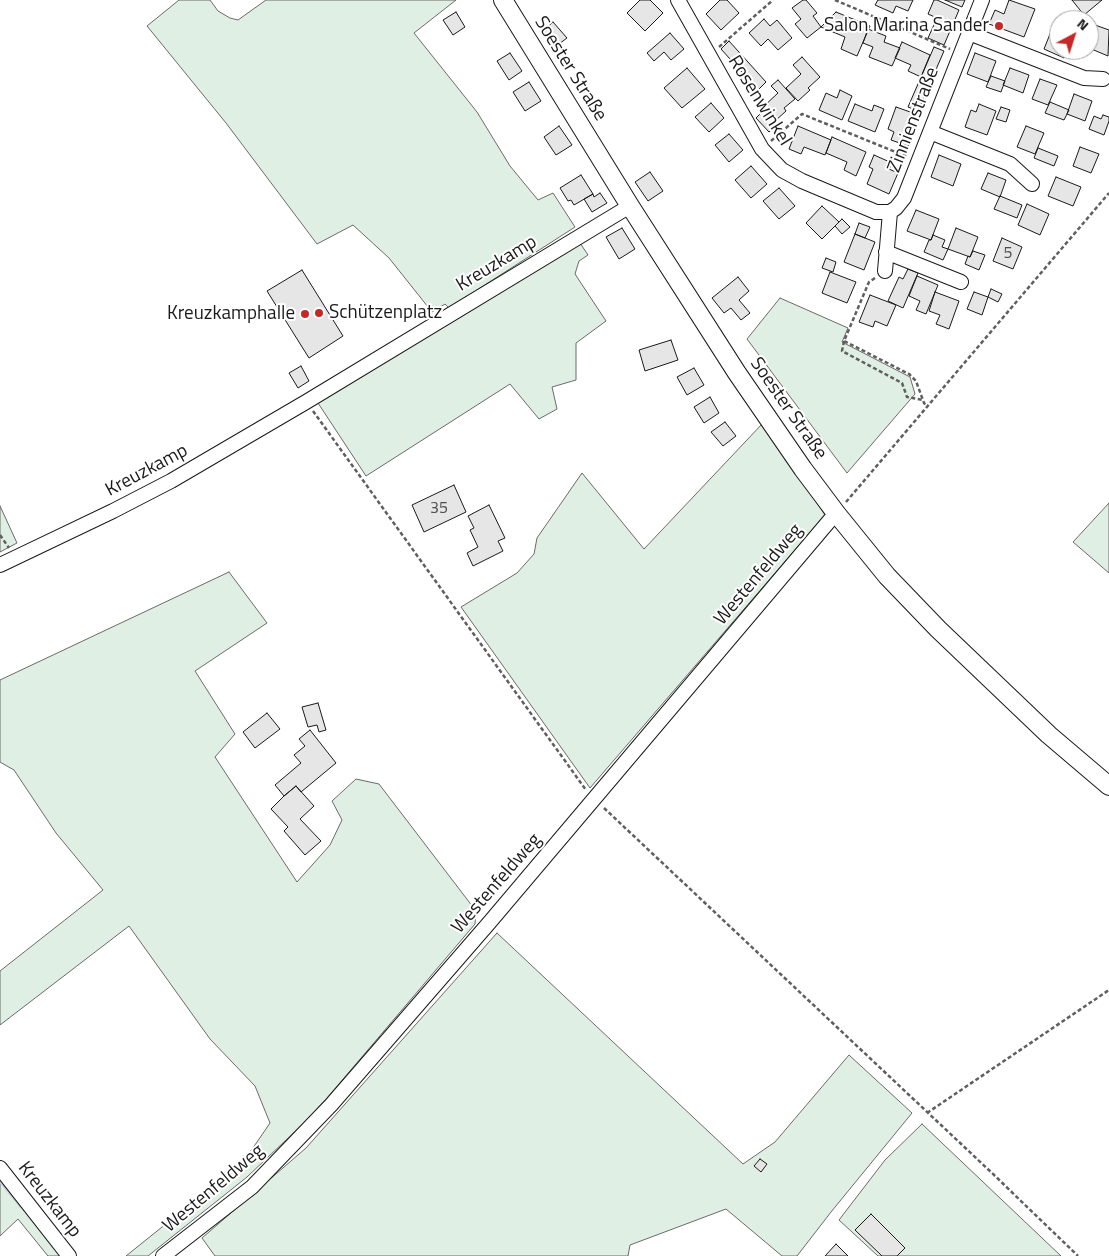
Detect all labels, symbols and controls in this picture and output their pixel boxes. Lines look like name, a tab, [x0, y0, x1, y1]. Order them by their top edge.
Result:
north arrow	[1049, 10, 1099, 60]
street label: Soester Straße	[529, 12, 611, 126]
text: N	[1073, 13, 1094, 35]
place label: Salon Marina Sander	[824, 15, 989, 37]
marker: Salon Marina Sander	[993, 20, 1005, 32]
street label: Rosenwinkel	[722, 52, 796, 150]
street label: Zinnienstraße	[884, 64, 944, 176]
street label: Kreuzkamp	[453, 231, 541, 297]
house number: 5	[1004, 244, 1012, 264]
place label: Schützenplatz	[329, 302, 442, 324]
place label: Kreuzkamphalle	[167, 303, 295, 325]
marker: Schützenplatz	[313, 307, 325, 319]
marker: Kreuzkamphalle	[299, 308, 311, 320]
street label: Soester Straße	[744, 354, 832, 464]
street label: Kreuzkamp	[102, 440, 192, 502]
house number: 35	[430, 499, 448, 519]
street label: Westenfeldweg	[710, 520, 808, 630]
street label: Westenfeldweg	[447, 829, 547, 939]
street label: Westenfeldweg	[159, 1140, 269, 1238]
street label: Kreuzkamp	[12, 1158, 86, 1242]

